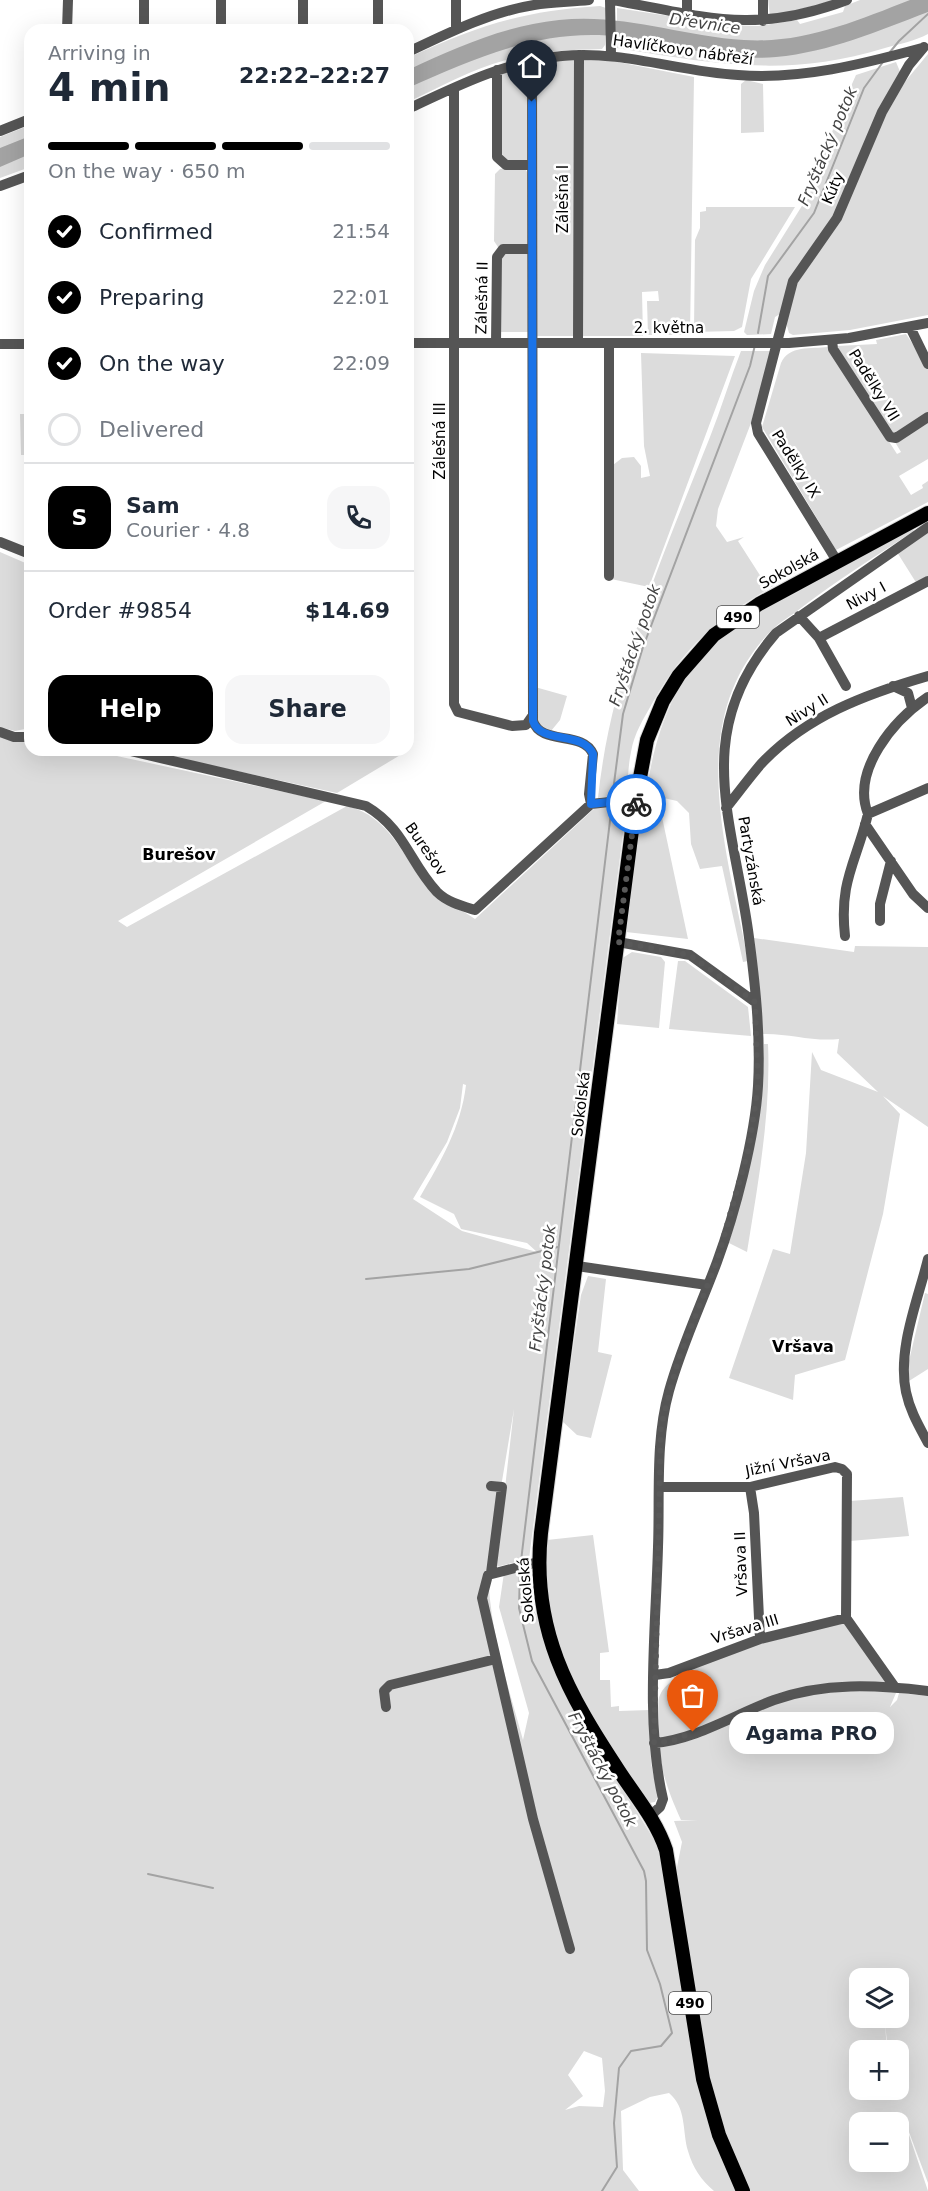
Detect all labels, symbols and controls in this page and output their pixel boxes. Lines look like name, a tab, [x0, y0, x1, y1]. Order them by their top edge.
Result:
water label: Dřevnice	[668, 9, 742, 38]
street label: Havlíčkovo nábřeží	[612, 31, 755, 69]
pin	[506, 40, 557, 102]
text: Arriving in	[48, 41, 151, 65]
icon: home	[515, 49, 548, 82]
text: 22:22–22:27	[239, 63, 390, 88]
text: 4 min	[48, 65, 170, 110]
water label: Fryštácký potok	[794, 83, 861, 209]
text: On the way · 650 m	[48, 159, 246, 183]
street label: Zálešná I	[554, 165, 572, 233]
street label: Kúty	[818, 169, 848, 207]
icon: check	[48, 215, 81, 248]
text: Confirmed	[99, 219, 213, 244]
text: 21:54	[332, 219, 390, 243]
street label: Zálešná II	[472, 261, 492, 335]
icon: check	[48, 281, 81, 314]
text: Preparing	[99, 285, 205, 310]
text: 22:01	[332, 285, 390, 309]
street label: 2. května	[634, 319, 704, 337]
street label: Padělky VII	[845, 346, 903, 424]
icon: check	[48, 347, 81, 380]
text: On the way	[99, 351, 225, 376]
text: 22:09	[332, 351, 390, 375]
street label: Zálešná III	[431, 402, 449, 480]
text: Delivered	[99, 417, 204, 442]
street label: Padělky IX	[768, 427, 824, 501]
button: phone	[327, 486, 390, 549]
text: Sam	[126, 493, 180, 518]
text: S	[72, 505, 87, 530]
text: Courier · 4.8	[126, 518, 250, 542]
street label: Sokolská	[756, 545, 822, 593]
street label: Nivy I	[843, 578, 889, 614]
water label: Fryštácký potok	[605, 581, 664, 709]
text: Order #9854	[48, 598, 192, 623]
text: $14.69	[305, 598, 390, 623]
road number: 490	[717, 606, 759, 628]
button: Help	[48, 675, 213, 744]
button: Share	[225, 675, 390, 744]
street label: Nivy II	[782, 690, 832, 730]
courier	[606, 774, 666, 834]
icon: bike	[620, 788, 653, 821]
street label: Partyzánská	[734, 815, 768, 907]
street label: Burešov	[401, 819, 451, 879]
district label: Burešov	[142, 845, 216, 864]
street label: Sokolská	[568, 1070, 594, 1138]
water label: Fryštácký potok	[525, 1223, 560, 1353]
district label: Vršava	[772, 1337, 834, 1356]
street label: Jižní Vršava	[743, 1446, 832, 1480]
street label: Vršava II	[731, 1531, 751, 1597]
street label: Sokolská	[514, 1557, 538, 1623]
street label: Vršava III	[709, 1610, 781, 1648]
pin	[667, 1670, 718, 1732]
icon: bag	[676, 1679, 709, 1712]
water label: Fryštácký potok	[564, 1708, 641, 1831]
callout: Agama PRO	[729, 1711, 894, 1753]
text: Agama PRO	[746, 1721, 877, 1745]
map controls	[849, 1968, 909, 2172]
button: layers	[849, 1968, 909, 2028]
road number: 490	[669, 1992, 711, 2014]
button: +	[849, 2040, 909, 2100]
button: −	[849, 2112, 909, 2172]

